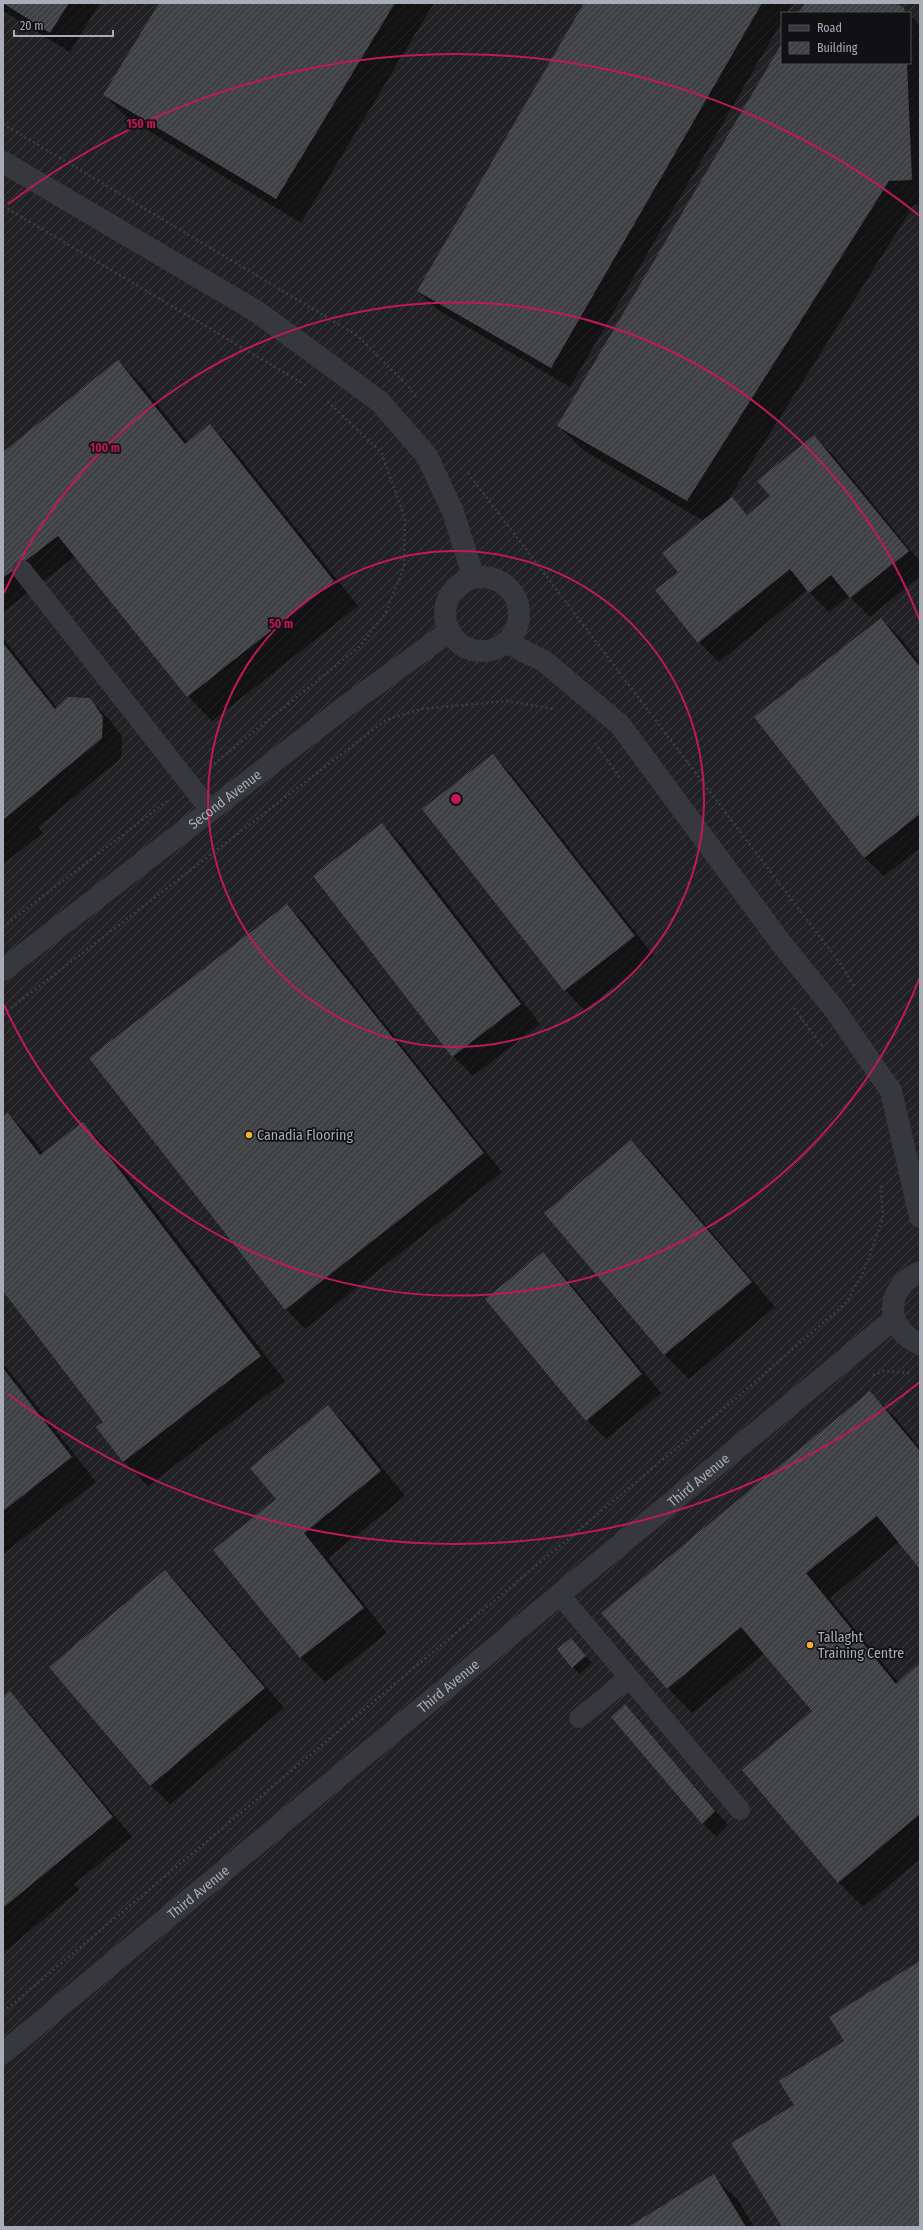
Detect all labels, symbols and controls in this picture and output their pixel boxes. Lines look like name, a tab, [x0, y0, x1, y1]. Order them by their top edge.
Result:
scale bar	[14, 12, 113, 38]
legend	[781, 12, 911, 64]
text: 20 m	[20, 19, 44, 33]
text: Road	[817, 21, 842, 35]
text: Building	[817, 41, 858, 55]
text: 150 m	[126, 117, 156, 131]
text: 100 m	[90, 441, 120, 455]
text: 50 m	[269, 617, 293, 631]
street label: Second Avenue	[185, 766, 265, 833]
centre of rings	[449, 792, 463, 806]
place label: Canadia Flooring	[257, 1127, 353, 1144]
marker: Canadia Flooring	[244, 1130, 254, 1140]
street label: Third Avenue	[664, 1450, 733, 1511]
place label: Tallaght Training Centre	[818, 1629, 904, 1662]
marker: Tallaght Training Centre	[805, 1640, 815, 1650]
street label: Third Avenue	[414, 1656, 483, 1717]
street label: Third Avenue	[164, 1862, 233, 1923]

